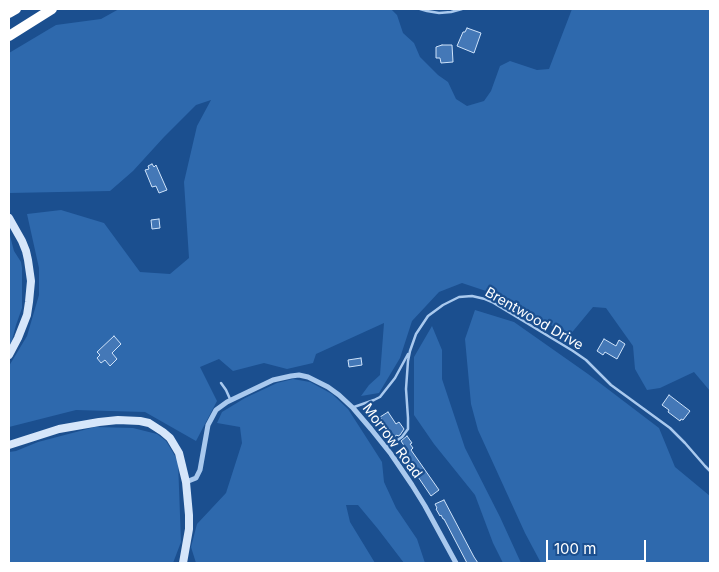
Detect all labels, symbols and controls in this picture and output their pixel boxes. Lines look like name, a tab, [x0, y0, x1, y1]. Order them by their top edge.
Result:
street label: Brentwood Drive	[482, 284, 586, 354]
street label: Morrow Road	[359, 400, 425, 482]
scale bar	[549, 530, 649, 562]
text: 100 m	[554, 539, 596, 558]

